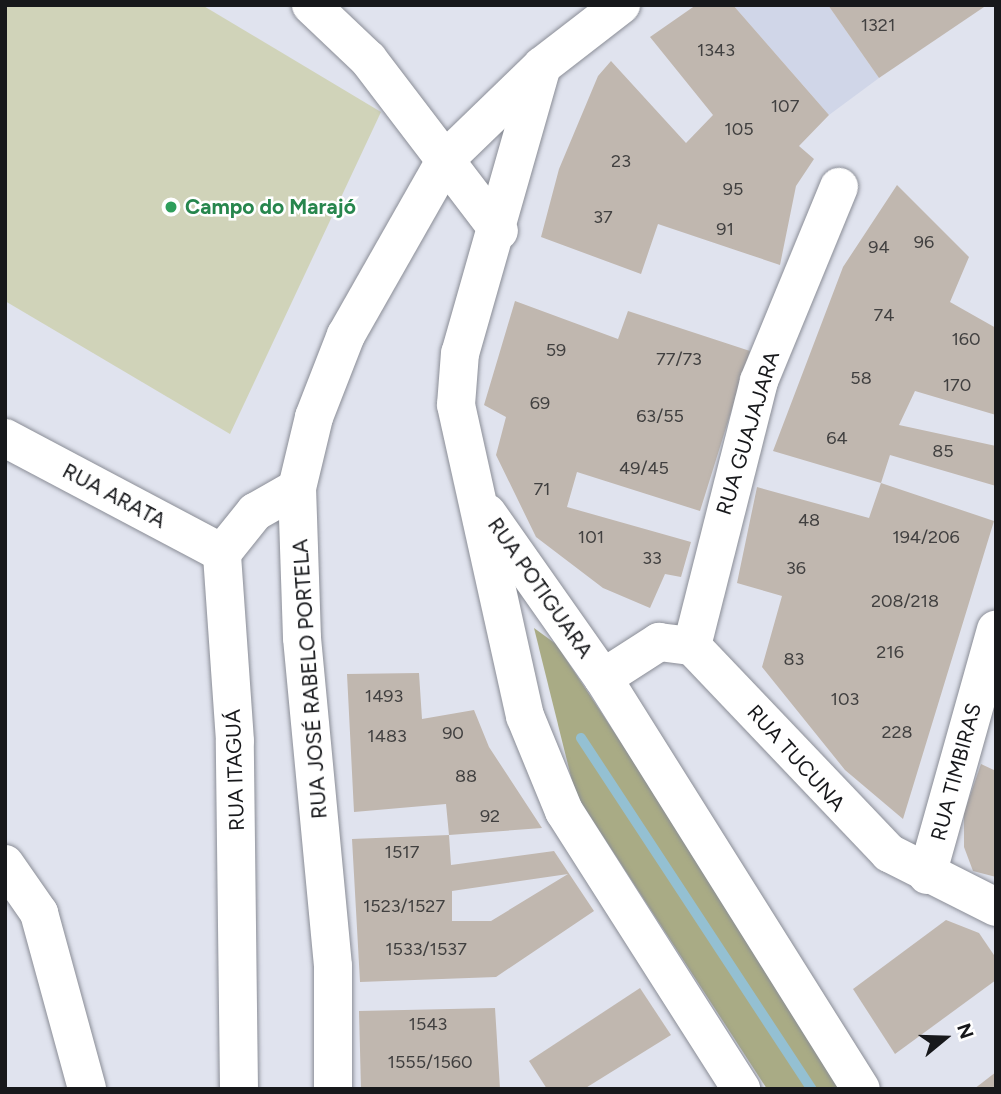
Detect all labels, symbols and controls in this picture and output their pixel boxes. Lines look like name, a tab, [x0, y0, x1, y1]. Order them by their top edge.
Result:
house number: 1321	[861, 14, 895, 36]
house number: 1343	[697, 39, 735, 61]
house number: 107	[771, 95, 799, 117]
house number: 105	[724, 118, 754, 140]
house number: 23	[611, 150, 631, 172]
house number: 95	[723, 178, 743, 200]
place label: Campo do Marajó	[185, 194, 356, 220]
marker: Campo do Marajó	[163, 199, 179, 215]
house number: 37	[593, 206, 613, 228]
house number: 91	[716, 218, 734, 240]
house number: 96	[914, 231, 934, 253]
house number: 94	[868, 236, 890, 258]
house number: 74	[874, 304, 894, 326]
house number: 160	[951, 328, 981, 350]
house number: 59	[546, 339, 566, 361]
house number: 77/73	[656, 348, 702, 370]
street label: RUA GUAJAJARA	[711, 348, 785, 518]
house number: 58	[850, 367, 872, 389]
house number: 170	[943, 374, 971, 396]
house number: 69	[530, 392, 550, 414]
house number: 63/55	[636, 405, 684, 427]
house number: 64	[826, 427, 848, 449]
house number: 85	[932, 440, 954, 462]
house number: 49/45	[619, 457, 669, 479]
street label: RUA ARATA	[58, 458, 170, 534]
house number: 71	[533, 478, 551, 500]
house number: 48	[798, 509, 820, 531]
street label: RUA POTIGUARA	[482, 513, 598, 663]
house number: 101	[578, 526, 604, 548]
house number: 194/206	[892, 526, 960, 548]
street label: RUA JOSÉ RABELO PORTELA	[288, 538, 332, 820]
house number: 33	[642, 547, 662, 569]
house number: 36	[786, 557, 806, 579]
house number: 208/218	[871, 590, 939, 612]
house number: 216	[876, 641, 904, 663]
house number: 83	[784, 648, 804, 670]
house number: 1493	[365, 685, 403, 707]
house number: 103	[831, 688, 859, 710]
street label: RUA TUCUNA	[742, 700, 850, 816]
street label: RUA TIMBIRAS	[926, 701, 986, 843]
street label: RUA ITAGUÁ	[220, 709, 250, 831]
house number: 228	[881, 721, 913, 743]
house number: 90	[442, 722, 464, 744]
house number: 1483	[367, 725, 407, 747]
house number: 88	[455, 765, 477, 787]
house number: 92	[480, 805, 500, 827]
house number: 1517	[385, 841, 419, 863]
house number: 1523/1527	[363, 895, 445, 917]
house number: 1533/1537	[385, 938, 467, 960]
north arrow	[910, 1003, 980, 1073]
house number: 1543	[409, 1013, 447, 1035]
text: N	[952, 1020, 979, 1042]
house number: 1555/1560	[388, 1051, 472, 1073]

